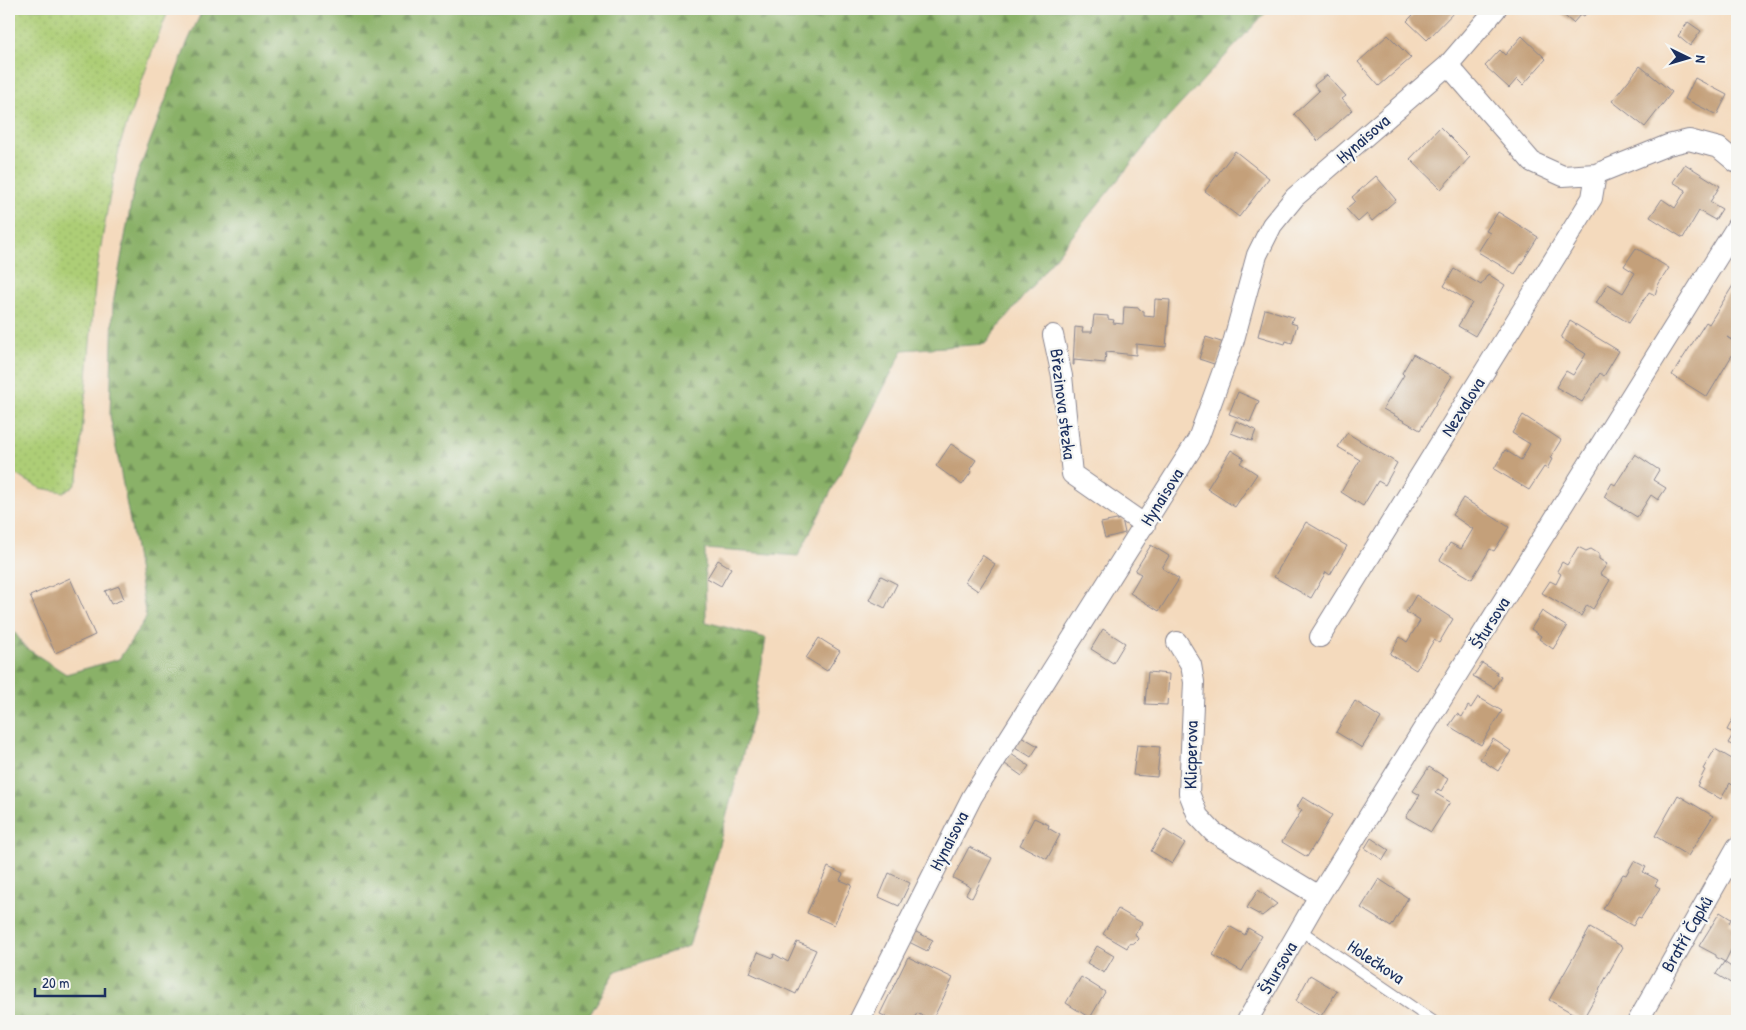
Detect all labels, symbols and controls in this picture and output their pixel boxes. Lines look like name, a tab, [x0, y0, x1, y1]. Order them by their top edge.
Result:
north arrow	[1664, 32, 1714, 82]
text: N	[1692, 55, 1711, 64]
street label: Hynaisova	[1330, 108, 1395, 169]
street label: Březinova stezka	[1044, 347, 1083, 461]
street label: Nezvalova	[1435, 373, 1490, 441]
street label: Hynaisova	[1134, 463, 1189, 530]
street label: Štursova	[1464, 592, 1515, 654]
street label: Klicperova	[1177, 721, 1204, 789]
street label: Hynaisova	[923, 807, 974, 875]
street label: Bratří Čapků	[1655, 891, 1718, 976]
street label: Holečkova	[1343, 933, 1410, 990]
street label: Štursova	[1252, 937, 1303, 999]
scale bar	[35, 965, 105, 997]
text: 20 m	[42, 972, 69, 993]

